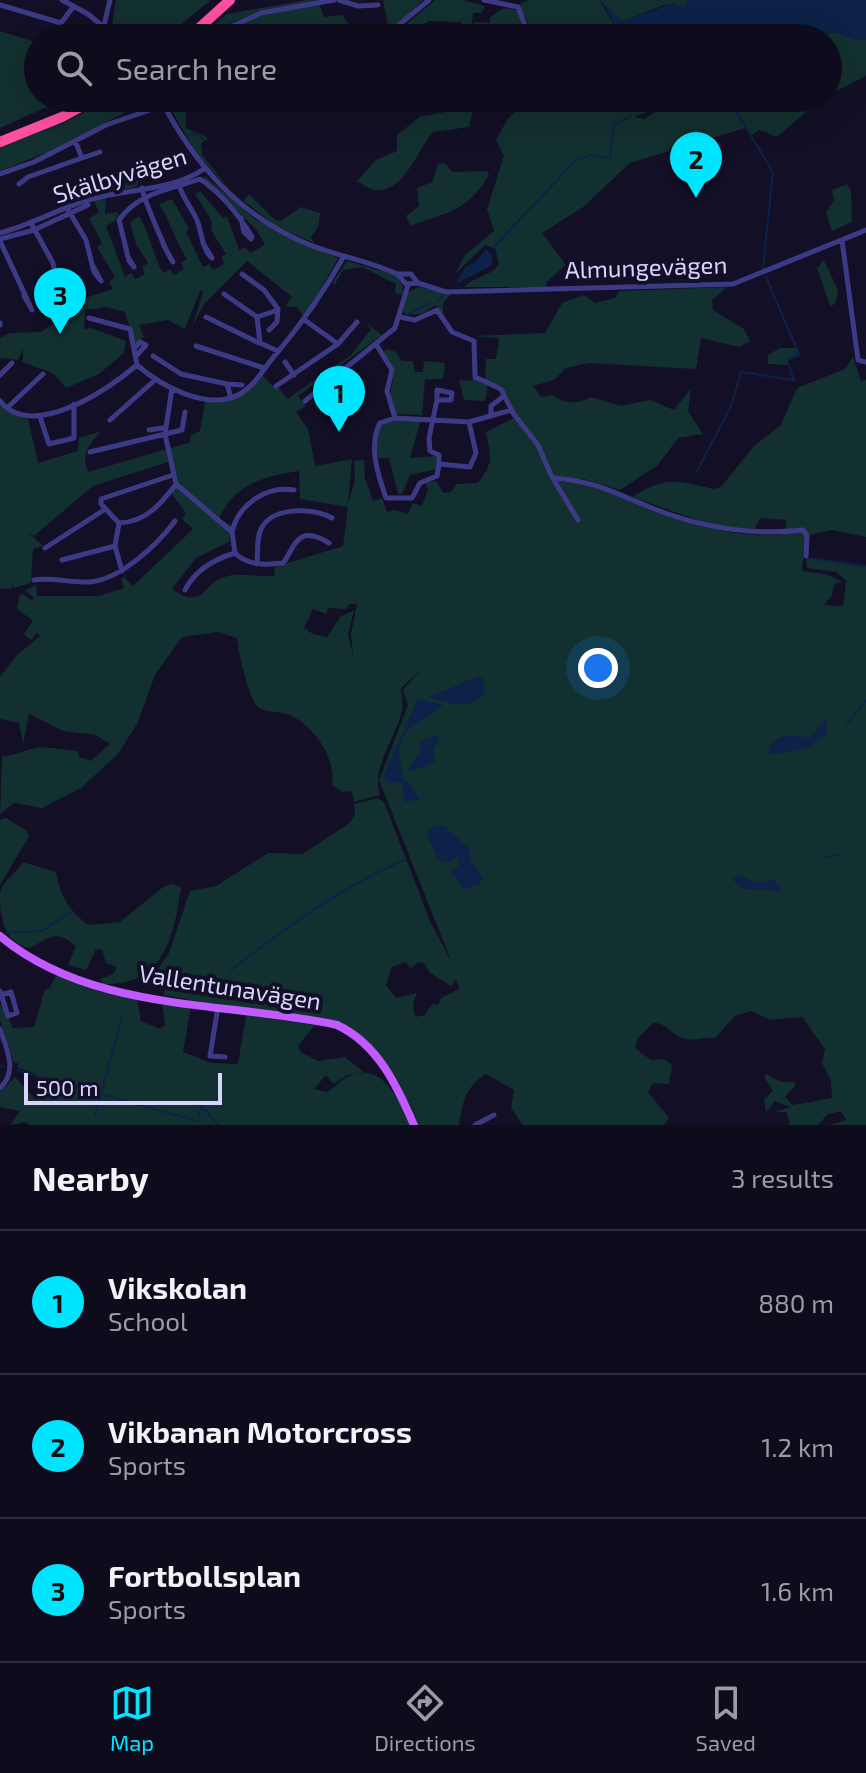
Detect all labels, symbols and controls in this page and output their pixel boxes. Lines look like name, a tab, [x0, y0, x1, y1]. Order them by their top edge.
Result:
search box	[24, 24, 842, 112]
icon: search	[52, 46, 96, 90]
text: Search here	[116, 50, 277, 86]
pin: 2	[670, 132, 722, 198]
street label: Skälbyvägen	[49, 141, 190, 209]
street label: Almungevägen	[564, 249, 728, 284]
pin: 3	[34, 268, 86, 334]
pin: 1	[313, 366, 365, 432]
your location	[578, 648, 618, 688]
street label: Vallentunavägen	[137, 958, 323, 1015]
scale bar	[24, 1069, 222, 1105]
text: 500 m	[36, 1074, 99, 1100]
text: Nearby	[32, 1157, 149, 1198]
text: 3 results	[731, 1162, 834, 1193]
text: Vikskolan	[108, 1269, 247, 1305]
text: 1	[52, 1287, 64, 1318]
text: 880 m	[758, 1287, 834, 1318]
text: School	[108, 1305, 188, 1336]
text: Vikbanan Motorcross	[108, 1413, 412, 1449]
text: 2	[50, 1431, 66, 1462]
text: 1.2 km	[761, 1431, 834, 1462]
text: Sports	[108, 1449, 186, 1480]
text: Fortbollsplan	[108, 1557, 301, 1593]
text: 3	[51, 1575, 65, 1606]
text: 1.6 km	[761, 1575, 834, 1606]
text: Sports	[108, 1593, 186, 1624]
tab: Map	[110, 1681, 154, 1755]
tab: Directions	[374, 1681, 476, 1755]
tab: Saved	[696, 1681, 756, 1755]

